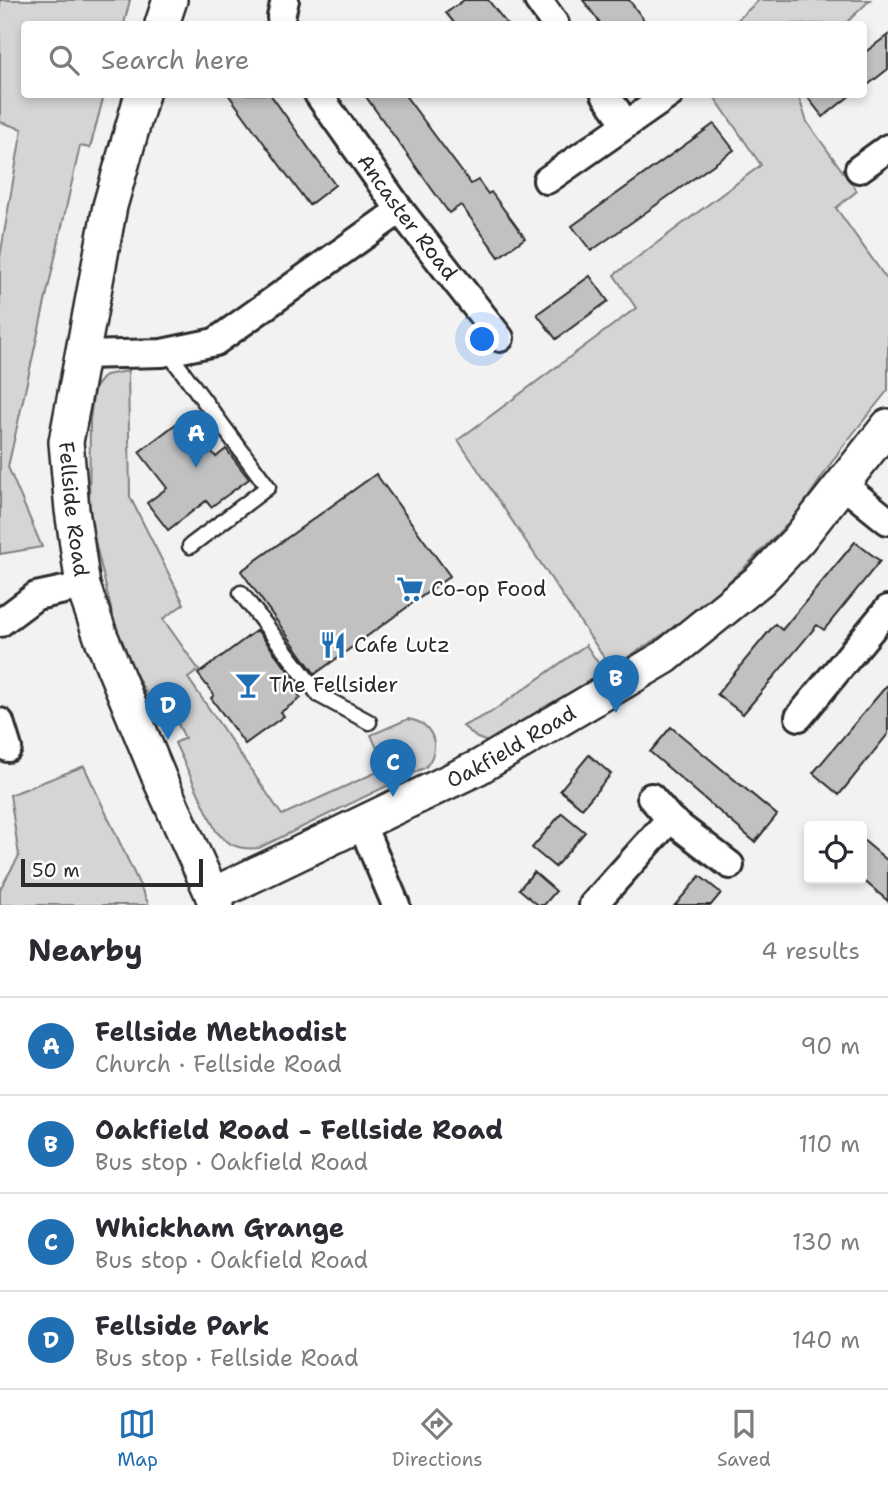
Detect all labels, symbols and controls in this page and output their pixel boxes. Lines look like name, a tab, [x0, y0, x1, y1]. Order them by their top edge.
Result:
search box	[21, 21, 867, 98]
icon: search	[45, 41, 83, 79]
text: Search here	[101, 42, 250, 77]
street label: Ancaster Road	[351, 148, 464, 286]
your location	[465, 322, 499, 356]
pin: A	[173, 410, 219, 468]
street label: Fellside Road	[52, 440, 95, 578]
supermarket icon: Co-op Food	[395, 574, 425, 604]
place label: Co-op Food	[431, 575, 546, 603]
restaurant icon: Cafe Lutz	[318, 630, 348, 660]
place label: Cafe Lutz	[354, 631, 450, 659]
pin: B	[593, 655, 639, 713]
bar icon: The Fellsider	[233, 670, 263, 700]
place label: The Fellsider	[269, 671, 398, 699]
pin: D	[145, 682, 191, 740]
street label: Oakfield Road	[442, 699, 581, 794]
pin: C	[370, 739, 416, 797]
map controls	[804, 821, 867, 884]
button: locate	[804, 821, 867, 884]
scale bar	[21, 856, 203, 888]
text: 50 m	[32, 858, 80, 883]
text: Nearby	[28, 930, 143, 971]
text: 4 results	[761, 936, 860, 966]
text: Fellside Methodist	[95, 1014, 347, 1049]
text: A	[42, 1031, 60, 1061]
text: 90 m	[800, 1031, 860, 1061]
text: Church · Fellside Road	[95, 1049, 342, 1079]
text: Oakfield Road - Fellside Road	[95, 1112, 503, 1147]
text: B	[44, 1129, 58, 1159]
text: 110 m	[798, 1129, 860, 1159]
text: Bus stop · Oakfield Road	[95, 1147, 368, 1177]
text: Whickham Grange	[95, 1210, 344, 1245]
text: C	[44, 1227, 58, 1257]
text: 130 m	[792, 1227, 860, 1257]
text: Bus stop · Oakfield Road	[95, 1245, 368, 1275]
text: Fellside Park	[95, 1308, 269, 1343]
text: D	[43, 1325, 59, 1355]
text: 140 m	[792, 1325, 860, 1355]
text: Bus stop · Fellside Road	[95, 1343, 359, 1373]
tab: Map	[117, 1405, 158, 1472]
tab: Directions	[392, 1405, 483, 1472]
tab: Saved	[717, 1405, 771, 1472]

